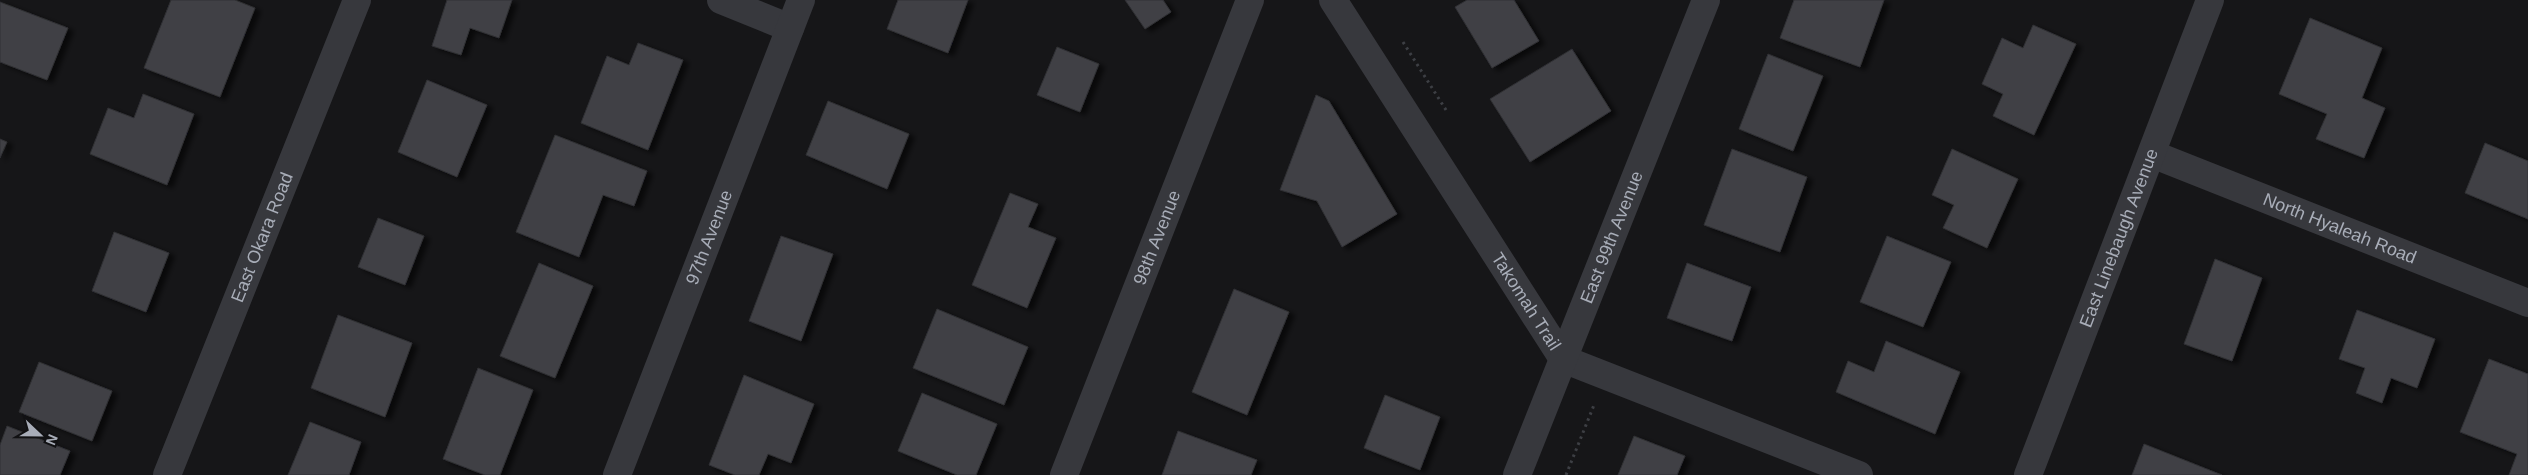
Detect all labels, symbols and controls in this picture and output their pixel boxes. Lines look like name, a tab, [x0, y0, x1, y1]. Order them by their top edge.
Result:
street label: East Linebaugh Avenue	[2076, 146, 2162, 330]
street label: East 99th Avenue	[1576, 168, 1647, 306]
street label: East Okara Road	[227, 169, 297, 305]
street label: 97th Avenue	[682, 187, 736, 287]
street label: 98th Avenue	[1129, 187, 1184, 288]
street label: North Hyaleah Road	[2260, 189, 2419, 268]
street label: Takomah Trail	[1487, 249, 1565, 354]
north arrow	[15, 410, 65, 460]
text: N	[43, 432, 61, 448]

